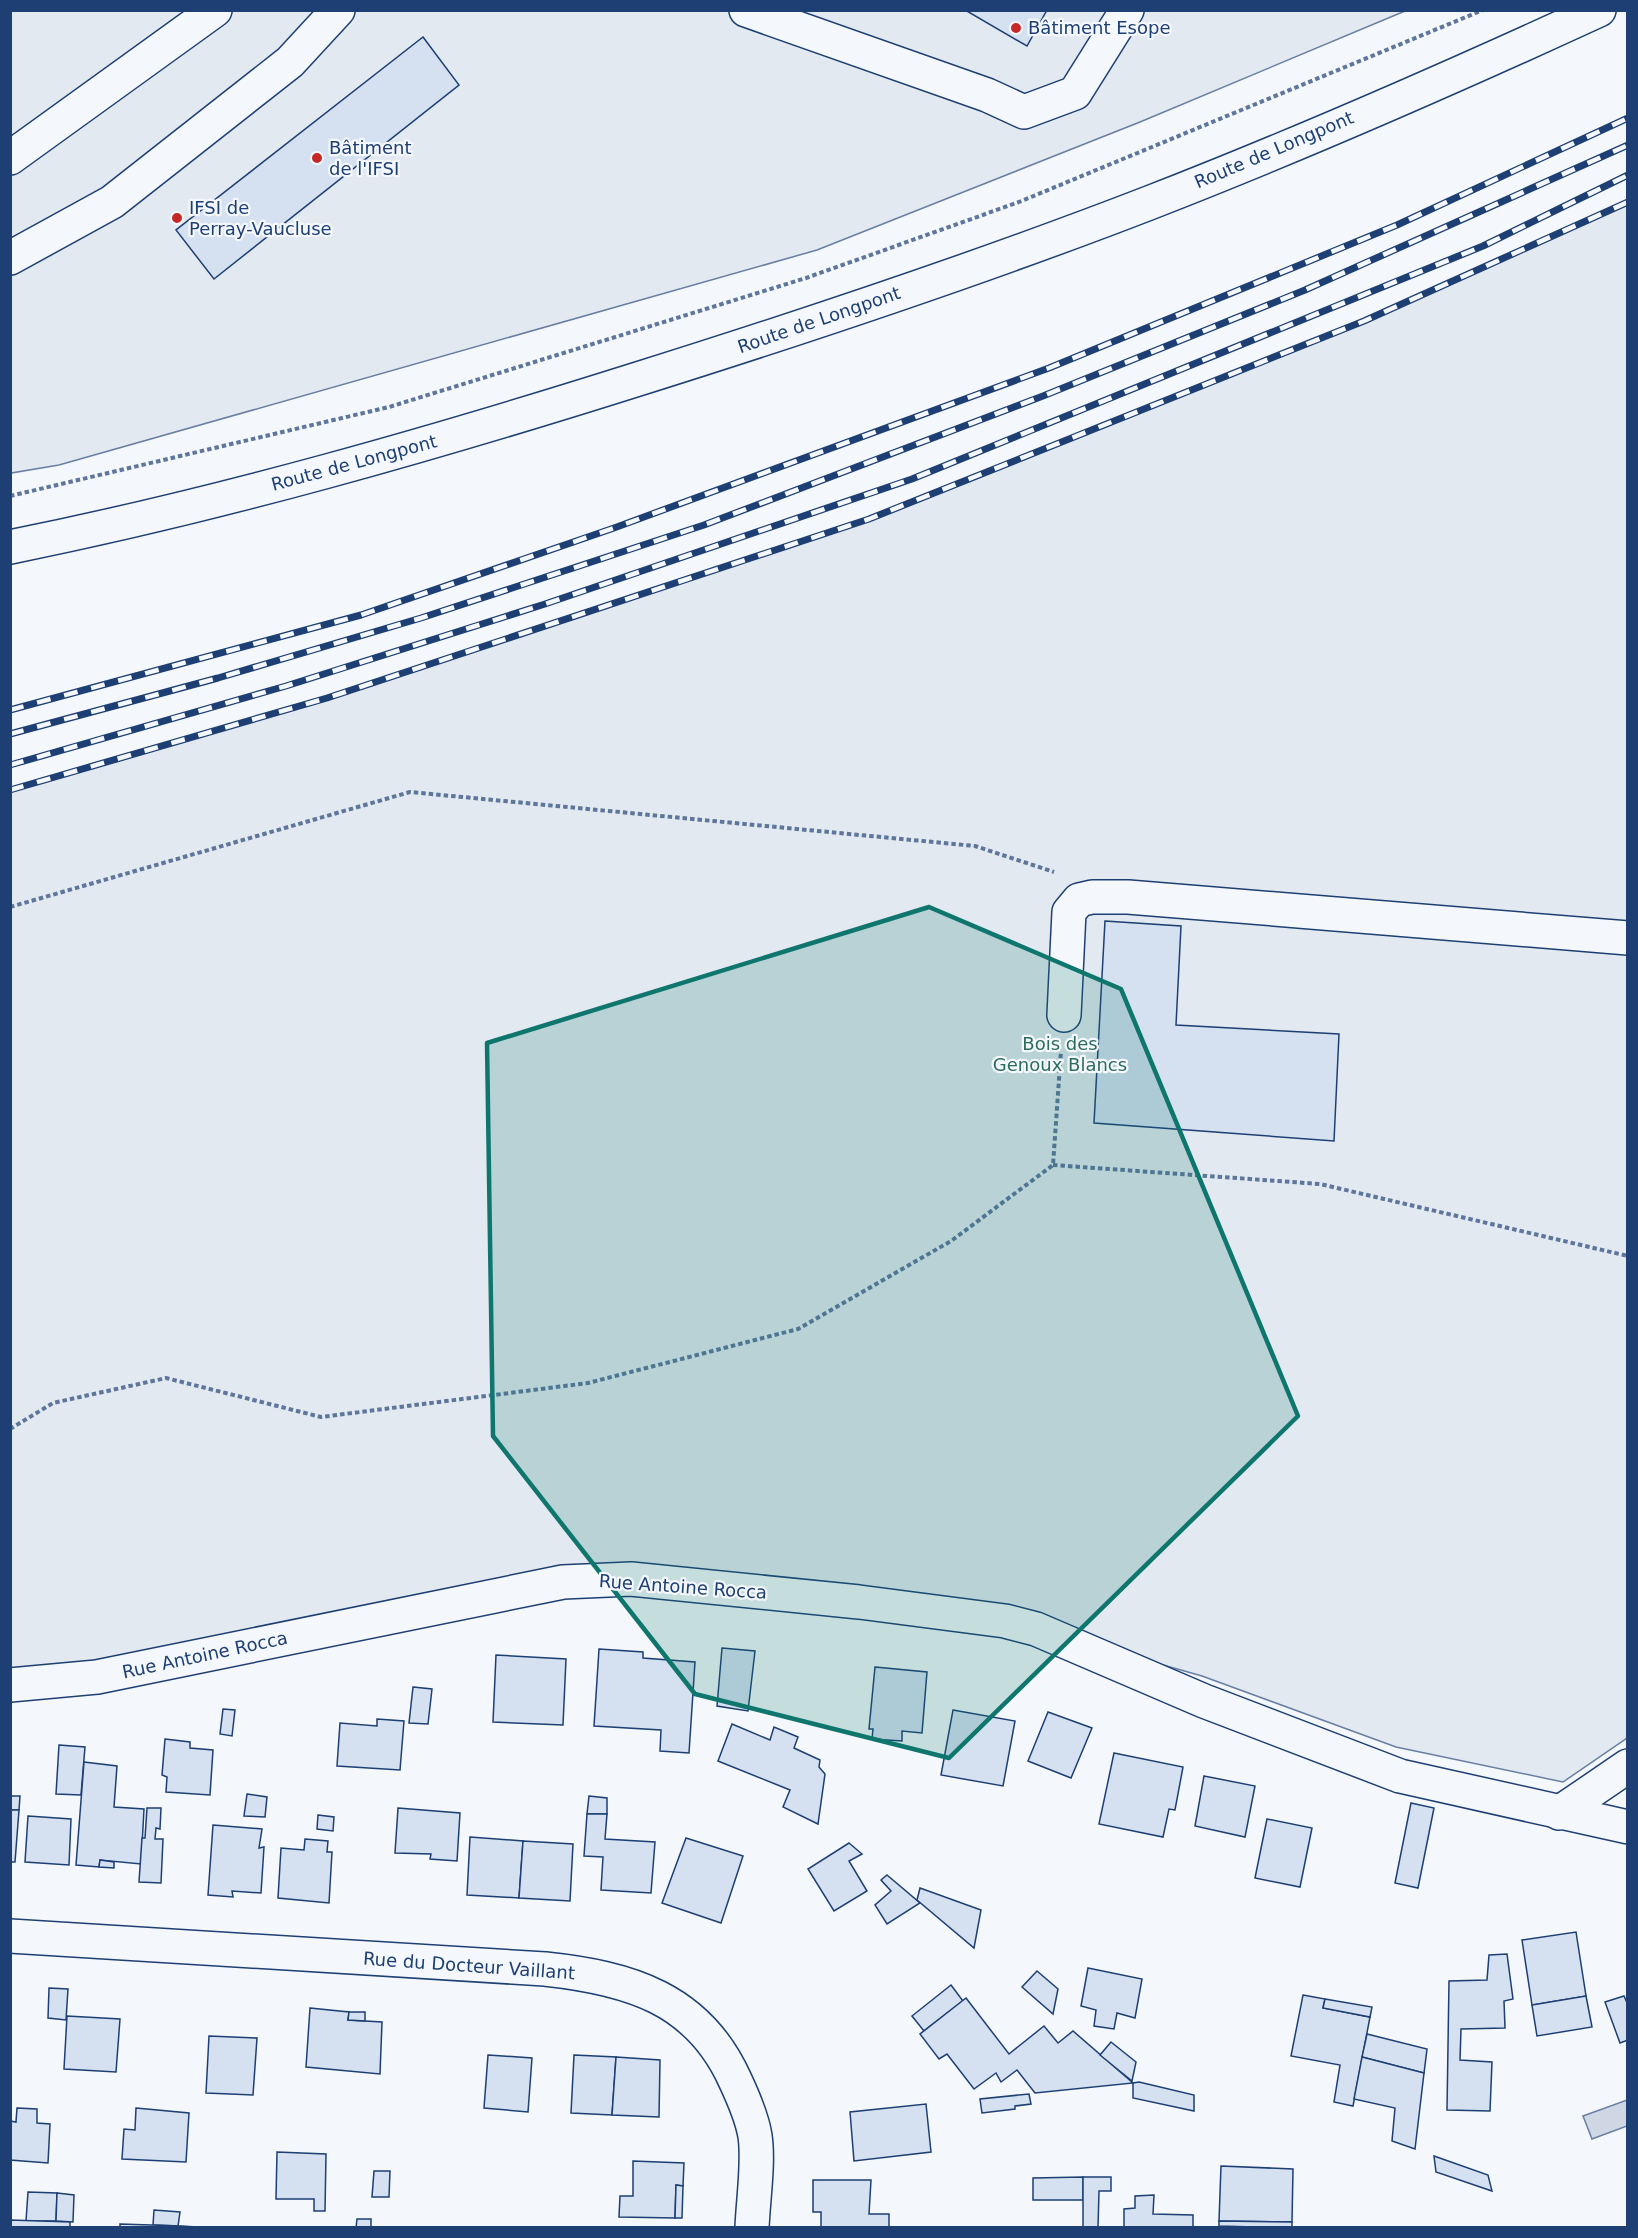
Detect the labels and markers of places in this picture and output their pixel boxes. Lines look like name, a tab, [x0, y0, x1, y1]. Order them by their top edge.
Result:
place label: Bâtiment Esope	[1028, 17, 1171, 38]
marker: Bâtiment Esope	[1009, 21, 1023, 35]
place label: Bâtiment de l'IFSI	[329, 137, 412, 179]
marker: Bâtiment de l'IFSI	[310, 151, 324, 165]
place label: IFSI de Perray-Vaucluse	[189, 197, 332, 239]
marker: IFSI de Perray-Vaucluse	[170, 211, 184, 225]

